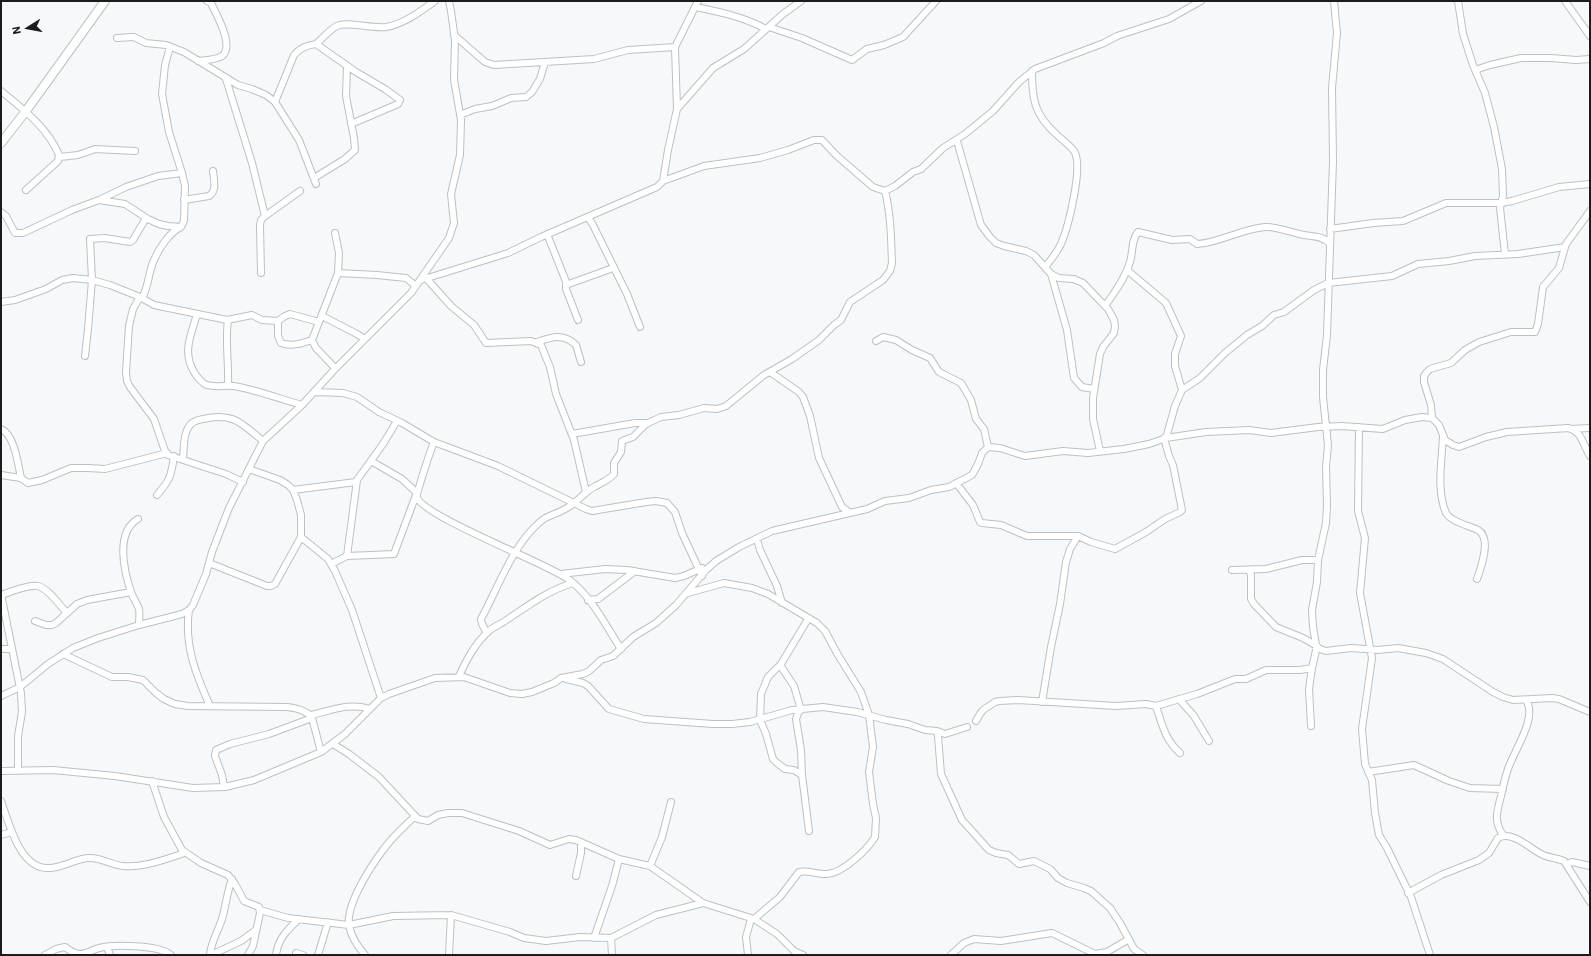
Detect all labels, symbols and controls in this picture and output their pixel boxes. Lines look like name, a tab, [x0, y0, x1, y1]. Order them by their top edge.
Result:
north arrow	[8, 8, 48, 48]
text: N	[9, 25, 24, 36]

